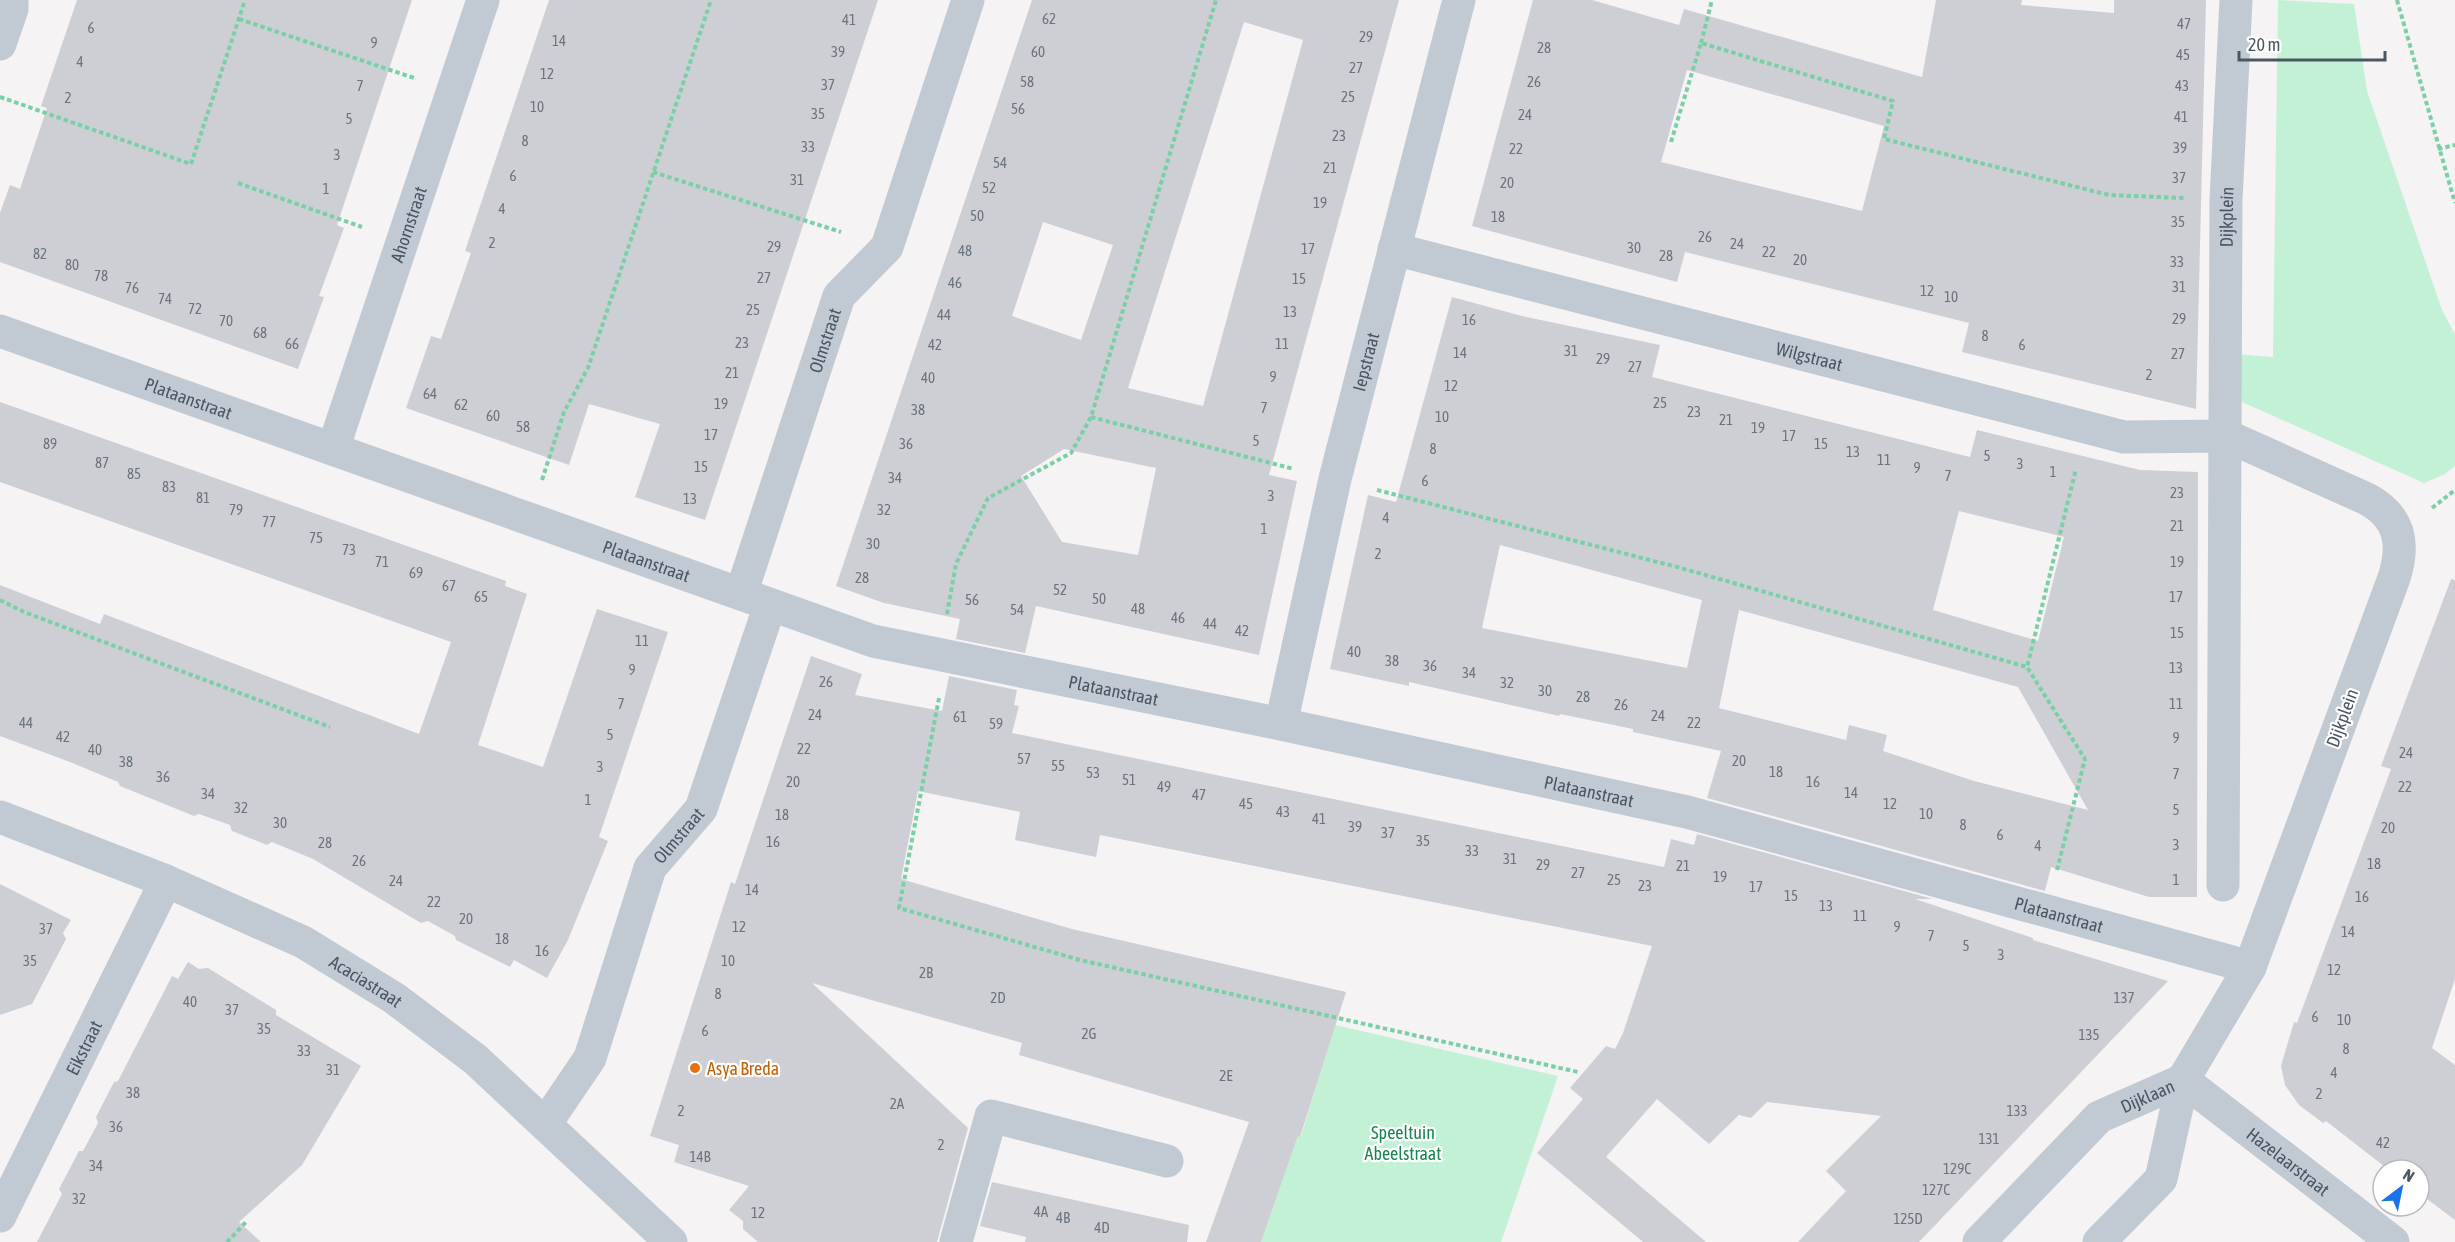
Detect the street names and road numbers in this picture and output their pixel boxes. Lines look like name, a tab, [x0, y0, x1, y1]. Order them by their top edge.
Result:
street label: Ahornstraat	[386, 184, 430, 265]
street label: Dijkplein	[2215, 186, 2237, 247]
street label: Olmstraat	[804, 305, 845, 375]
street label: Iepstraat	[1348, 330, 1383, 393]
street label: Wilgstraat	[1774, 337, 1845, 375]
street label: Plataanstraat	[142, 373, 235, 423]
street label: Plataanstraat	[600, 535, 693, 586]
street label: Plataanstraat	[1067, 671, 1160, 709]
street label: Dijkplein	[2322, 686, 2362, 750]
street label: Plataanstraat	[1542, 771, 1636, 811]
street label: Olmstraat	[649, 803, 708, 867]
street label: Plataanstraat	[2012, 892, 2106, 937]
street label: Acaciastraat	[326, 951, 407, 1011]
street label: Eikstraat	[61, 1017, 106, 1078]
street label: Dijklaan	[2117, 1075, 2177, 1117]
street label: Hazelaarstraat	[2243, 1123, 2334, 1200]

